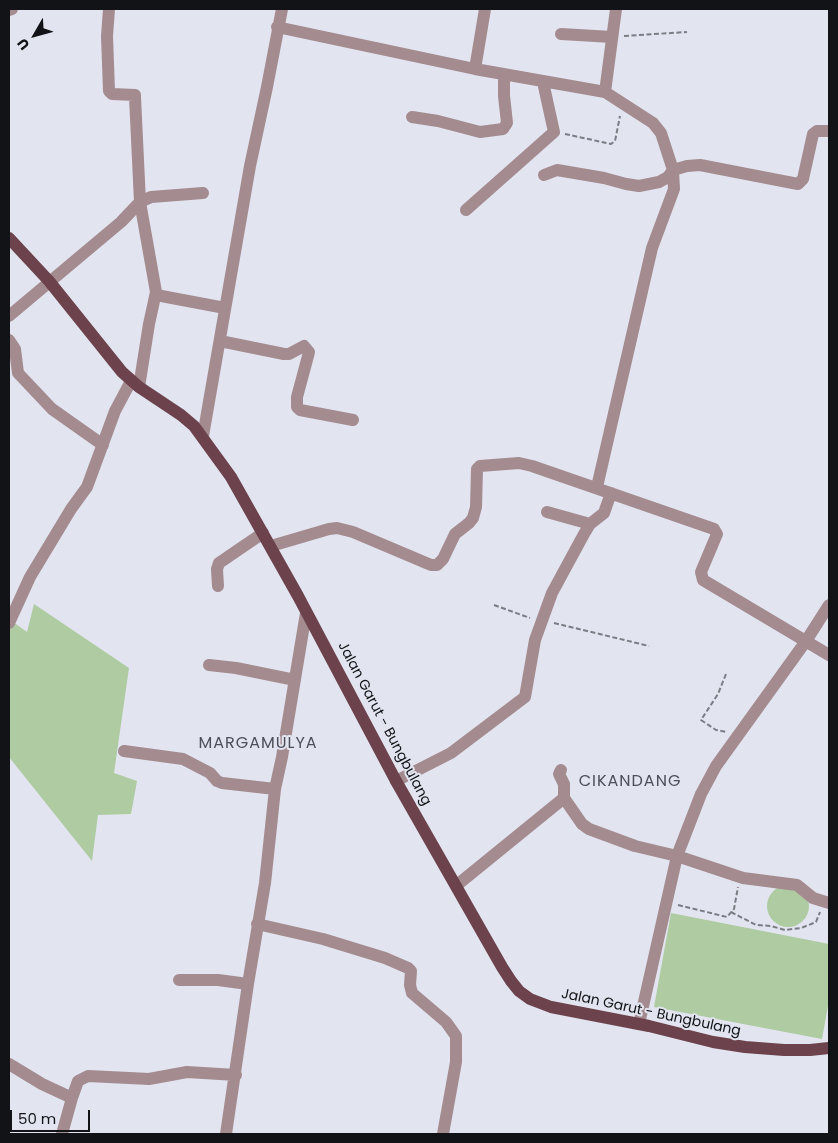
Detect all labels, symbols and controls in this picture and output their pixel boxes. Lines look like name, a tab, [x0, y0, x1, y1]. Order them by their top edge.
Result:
north arrow	[10, 10, 60, 60]
text: U	[12, 34, 34, 54]
street label: Jalan Garut - Bungbulang	[334, 639, 434, 809]
district label: MARGAMULYA	[197, 734, 319, 754]
district label: CIKANDANG	[578, 772, 682, 792]
street label: Jalan Garut - Bungbulang	[560, 986, 742, 1040]
scale bar	[12, 1100, 92, 1132]
text: 50 m	[18, 1108, 56, 1129]

